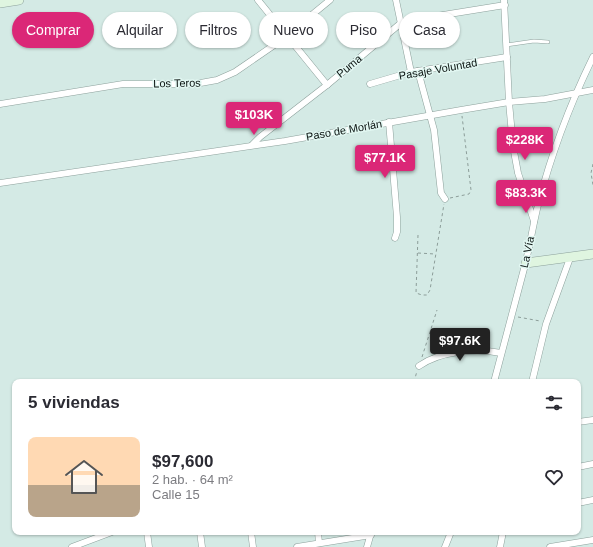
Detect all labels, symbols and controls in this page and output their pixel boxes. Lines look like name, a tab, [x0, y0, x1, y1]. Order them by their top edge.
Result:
chip: Comprar	[12, 12, 94, 48]
chip: Alquilar	[102, 12, 177, 48]
chip: Filtros	[185, 12, 251, 48]
chip: Nuevo	[259, 12, 328, 48]
chip: Piso	[336, 12, 391, 48]
chip: Casa	[399, 12, 460, 48]
street label: Puma	[334, 52, 365, 80]
street label: Pasaje Voluntad	[398, 56, 478, 82]
street label: Los Teros	[153, 77, 201, 89]
pin: $103K	[226, 102, 282, 136]
text: $103K	[235, 107, 273, 122]
street label: Paso de Morlán	[305, 117, 383, 143]
pin: $228K	[497, 127, 553, 161]
text: $228K	[506, 132, 544, 147]
pin: $77.1K	[352, 145, 418, 179]
text: $77.1K	[364, 150, 406, 165]
pin: $83.3K	[493, 180, 559, 214]
text: $83.3K	[505, 185, 547, 200]
street label: La Vía	[518, 234, 536, 269]
pin: $97.6K	[427, 328, 493, 362]
text: $97.6K	[439, 333, 481, 348]
icon: filters	[543, 392, 565, 414]
text: 5 viviendas	[28, 393, 120, 412]
text: $97,600	[152, 452, 213, 471]
icon: home	[60, 453, 108, 501]
icon: heart	[543, 466, 565, 488]
text: 2 hab. · 64 m²	[152, 472, 233, 487]
text: Calle 15	[152, 487, 200, 502]

